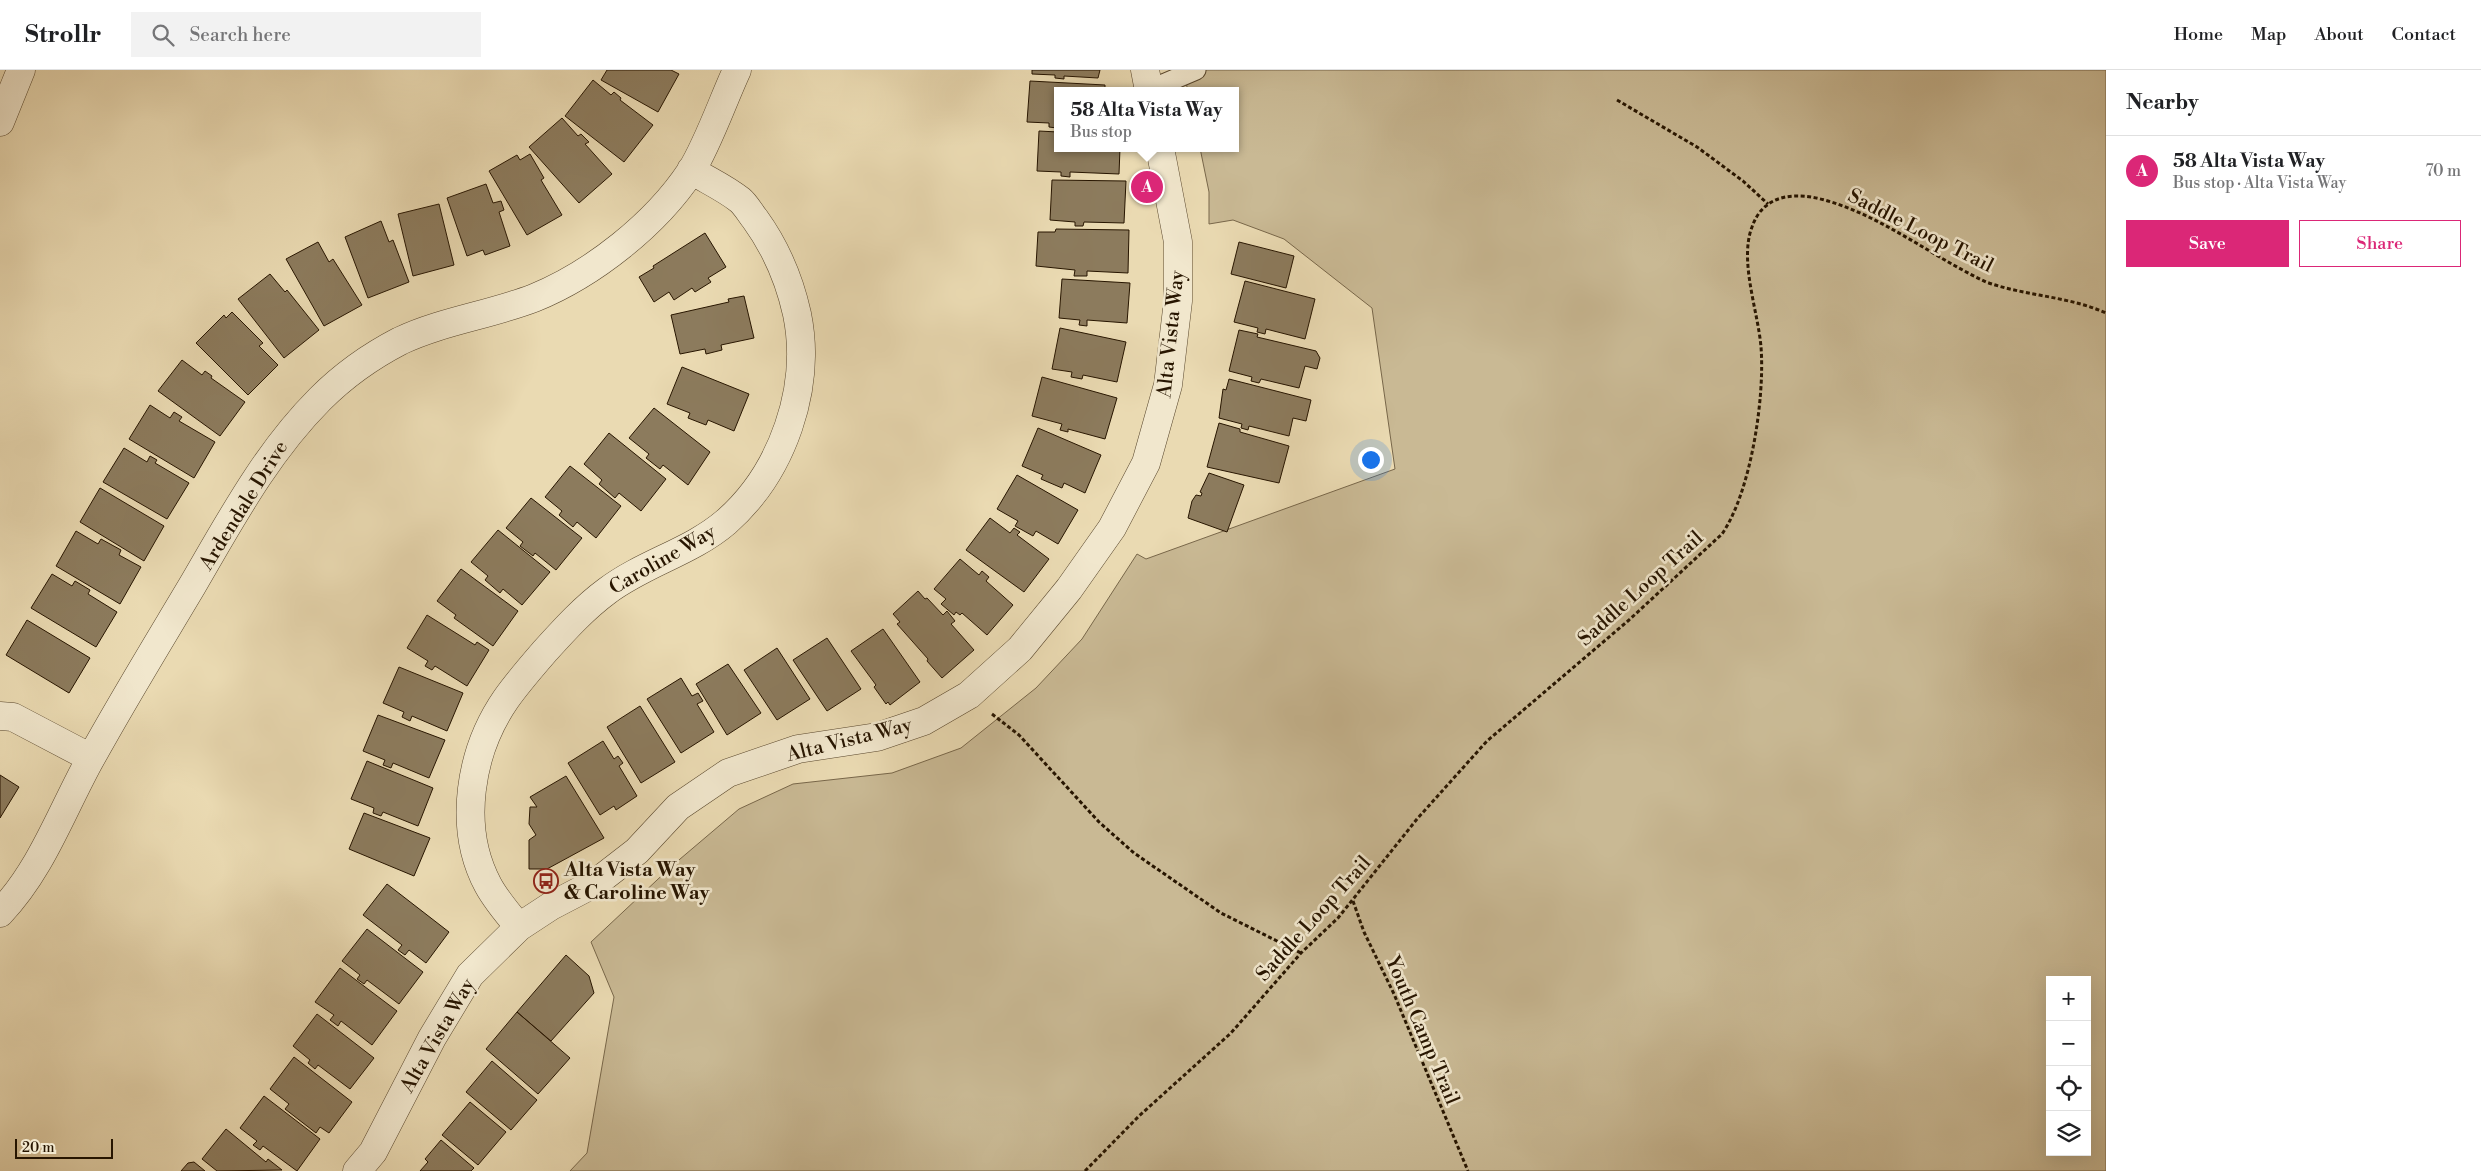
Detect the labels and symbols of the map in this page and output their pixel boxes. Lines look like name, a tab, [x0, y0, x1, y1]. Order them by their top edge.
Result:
pin: A	[1131, 168, 1163, 206]
street label: Saddle Loop Trail	[1843, 184, 1997, 279]
street label: Alta Vista Way	[1152, 269, 1191, 400]
street label: Ardendale Drive	[194, 436, 294, 576]
your location	[1358, 447, 1384, 473]
street label: Caroline Way	[605, 520, 721, 601]
street label: Saddle Loop Trail	[1573, 526, 1709, 652]
street label: Alta Vista Way	[783, 713, 915, 768]
street label: Saddle Loop Trail	[1251, 851, 1377, 987]
place label: Alta Vista Way & Caroline Way	[563, 858, 710, 906]
bus stop icon: Alta Vista Way & Caroline Way	[533, 868, 559, 894]
street label: Youth Camp Trail	[1379, 952, 1464, 1109]
street label: Alta Vista Way	[395, 974, 481, 1098]
scale bar	[15, 1136, 112, 1159]

